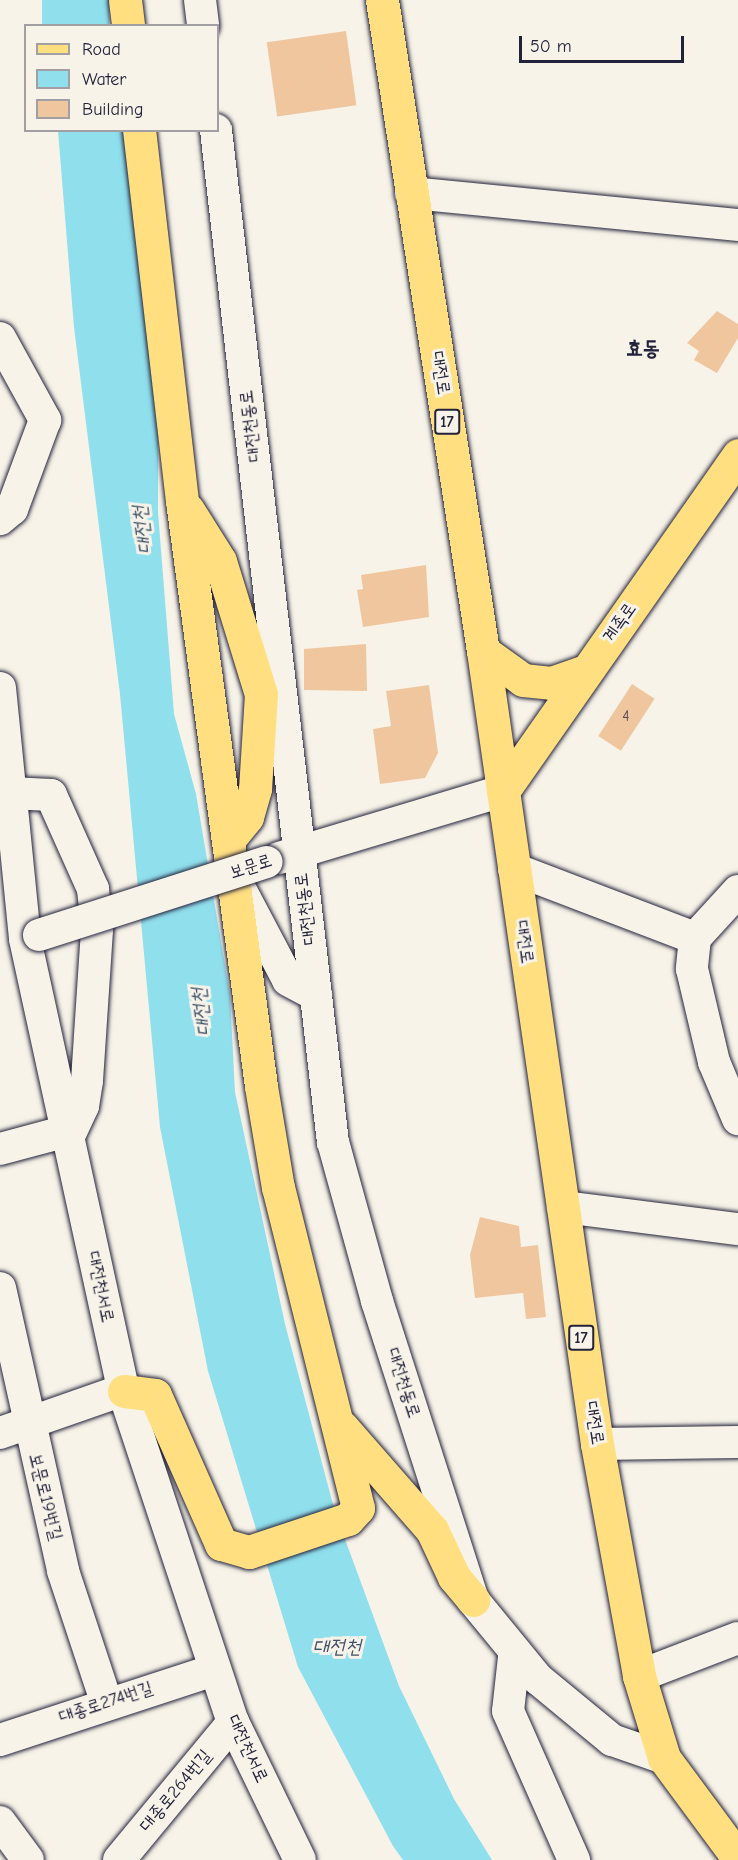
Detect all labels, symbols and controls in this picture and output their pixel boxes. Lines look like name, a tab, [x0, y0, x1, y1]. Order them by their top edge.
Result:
legend	[24, 24, 219, 132]
scale bar	[522, 24, 687, 62]
text: 50 m	[530, 36, 572, 57]
text: Road	[82, 39, 121, 60]
text: Water	[82, 69, 126, 90]
text: Building	[82, 99, 144, 120]
district label: 효동	[626, 335, 660, 361]
street label: 대전로	[426, 350, 454, 396]
street label: 대전천동로	[236, 389, 266, 463]
road number: 17	[434, 409, 460, 435]
water label: 대전천	[127, 505, 157, 555]
street label: 계족로	[599, 599, 641, 647]
house number: 4	[622, 708, 630, 726]
street label: 보문로	[227, 850, 275, 884]
street label: 대전천동로	[291, 872, 321, 946]
street label: 대전로	[510, 919, 538, 965]
water label: 대전천	[186, 987, 216, 1037]
street label: 대전천서로	[82, 1249, 118, 1325]
road number: 17	[568, 1325, 594, 1351]
street label: 대전천동로	[382, 1345, 424, 1421]
street label: 대전로	[580, 1400, 608, 1446]
street label: 보문로19번길	[24, 1451, 66, 1543]
water label: 대전천	[313, 1634, 361, 1658]
street label: 대종로274번길	[56, 1678, 156, 1728]
street label: 대전천서로	[222, 1712, 272, 1786]
street label: 대종로264번길	[135, 1746, 217, 1836]

